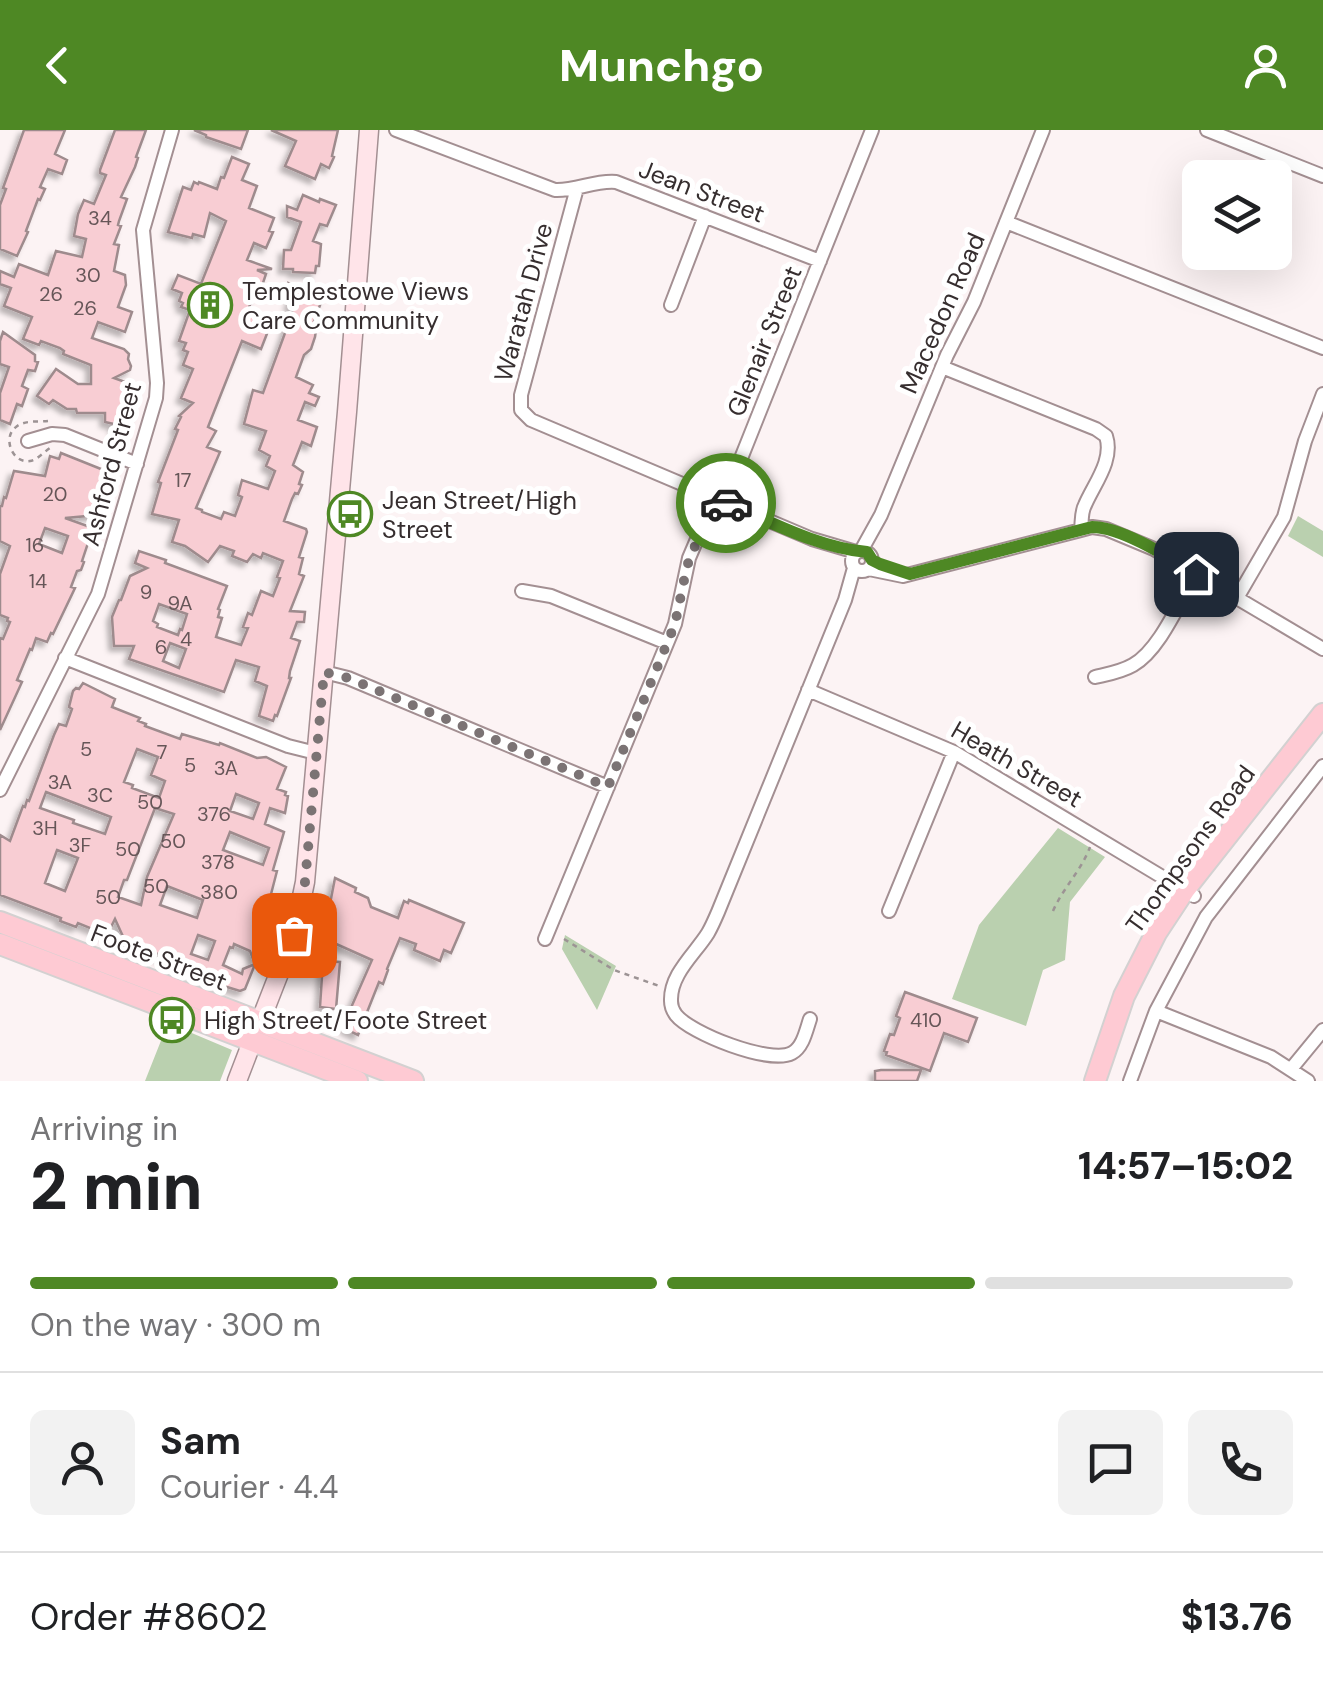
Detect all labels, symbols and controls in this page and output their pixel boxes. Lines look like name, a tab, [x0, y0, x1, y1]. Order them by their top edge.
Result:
text: Munchgo	[559, 36, 764, 95]
icon: back	[30, 38, 85, 93]
icon: person	[1238, 38, 1293, 93]
street label: Jean Street	[634, 152, 769, 231]
map controls	[1182, 160, 1292, 270]
button: layers	[1182, 160, 1292, 270]
house number: 34	[88, 205, 112, 231]
street label: Waratah Drive	[486, 219, 560, 385]
street label: Macedon Road	[892, 228, 993, 399]
street label: Glenair Street	[719, 261, 810, 421]
house number: 30	[75, 262, 101, 288]
place label: Templestowe Views Care Community	[242, 275, 469, 337]
house number: 26	[39, 281, 63, 307]
building icon: Templestowe Views Care Community	[187, 282, 233, 328]
house number: 26	[73, 295, 97, 321]
street label: Ashford Street	[74, 379, 149, 550]
courier	[676, 453, 776, 553]
house number: 17	[175, 467, 191, 493]
icon: car	[699, 476, 754, 531]
house number: 20	[43, 481, 68, 507]
place label: Jean Street/High Street	[382, 484, 577, 546]
bus stop icon: Jean Street/High Street	[327, 491, 373, 537]
house number: 16	[26, 532, 44, 558]
pin	[1154, 532, 1239, 617]
icon: home	[1169, 547, 1224, 602]
house number: 14	[29, 568, 47, 594]
house number: 9	[140, 579, 152, 605]
house number: 9A	[168, 590, 192, 616]
house number: 4	[180, 626, 192, 652]
house number: 6	[155, 634, 167, 660]
street label: Heath Street	[945, 714, 1088, 815]
house number: 5	[80, 736, 92, 762]
house number: 7	[157, 739, 167, 765]
house number: 5	[184, 752, 196, 778]
house number: 3A	[214, 755, 238, 781]
street label: Thompsons Road	[1118, 759, 1263, 940]
house number: 3A	[48, 769, 72, 795]
house number: 3C	[87, 782, 113, 808]
house number: 50	[137, 789, 163, 815]
house number: 376	[197, 801, 231, 827]
house number: 3H	[32, 815, 58, 841]
house number: 50	[160, 828, 186, 854]
house number: 3F	[69, 832, 92, 858]
house number: 50	[115, 836, 141, 862]
house number: 378	[201, 849, 235, 875]
house number: 50	[143, 873, 169, 899]
house number: 380	[200, 879, 238, 905]
house number: 50	[95, 884, 121, 910]
pin	[252, 893, 337, 978]
icon: bag	[267, 908, 322, 963]
street label: Foote Street	[86, 916, 232, 999]
bus stop icon: High Street/Foote Street	[149, 997, 195, 1043]
place label: High Street/Foote Street	[204, 1004, 487, 1037]
house number: 410	[910, 1007, 942, 1033]
text: Arriving in	[30, 1108, 178, 1150]
text: 14:57–15:02	[1078, 1141, 1293, 1191]
text: 2 min	[30, 1145, 203, 1229]
text: On the way · 300 m	[30, 1304, 321, 1346]
button: person	[30, 1410, 135, 1515]
button: chat	[1058, 1410, 1163, 1515]
button: phone	[1188, 1410, 1293, 1515]
text: Sam	[160, 1416, 241, 1466]
text: Courier · 4.4	[160, 1466, 338, 1508]
text: Order #8602	[30, 1592, 267, 1642]
text: $13.76	[1181, 1592, 1293, 1642]

